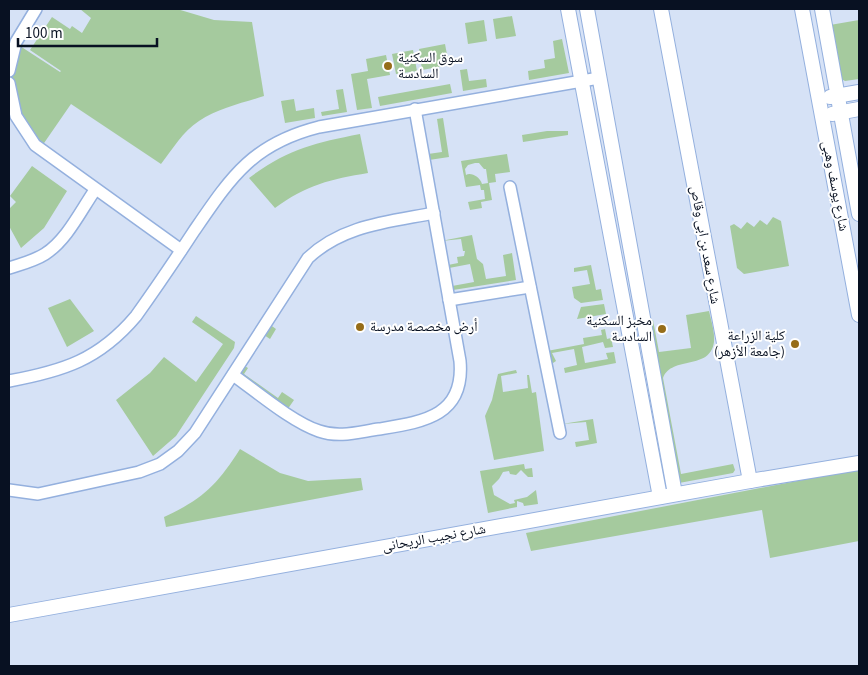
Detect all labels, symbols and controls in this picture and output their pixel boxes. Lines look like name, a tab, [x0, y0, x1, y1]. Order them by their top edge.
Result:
scale bar	[18, 15, 156, 47]
text: 100 m	[25, 23, 63, 44]
place label: سوق السكنية السادسة	[398, 48, 463, 84]
marker: سوق السكنية السادسة	[382, 60, 394, 72]
street label: شارع يوسف وهبى	[816, 139, 854, 233]
street label: شارع سعد بن ابى وقاص	[685, 184, 725, 306]
place label: مخبز السكنية السادسة	[586, 311, 652, 347]
place label: أرض مخصصة مدرسة	[370, 317, 477, 337]
marker: أرض مخصصة مدرسة	[354, 321, 366, 333]
marker: مخبز السكنية السادسة	[656, 323, 668, 335]
place label: كلية الزراعة (جامعة الأزهر)	[714, 326, 785, 362]
marker: كلية الزراعة (جامعة الأزهر)	[789, 338, 801, 350]
street label: شارع نجيب الريحانى	[381, 519, 487, 557]

